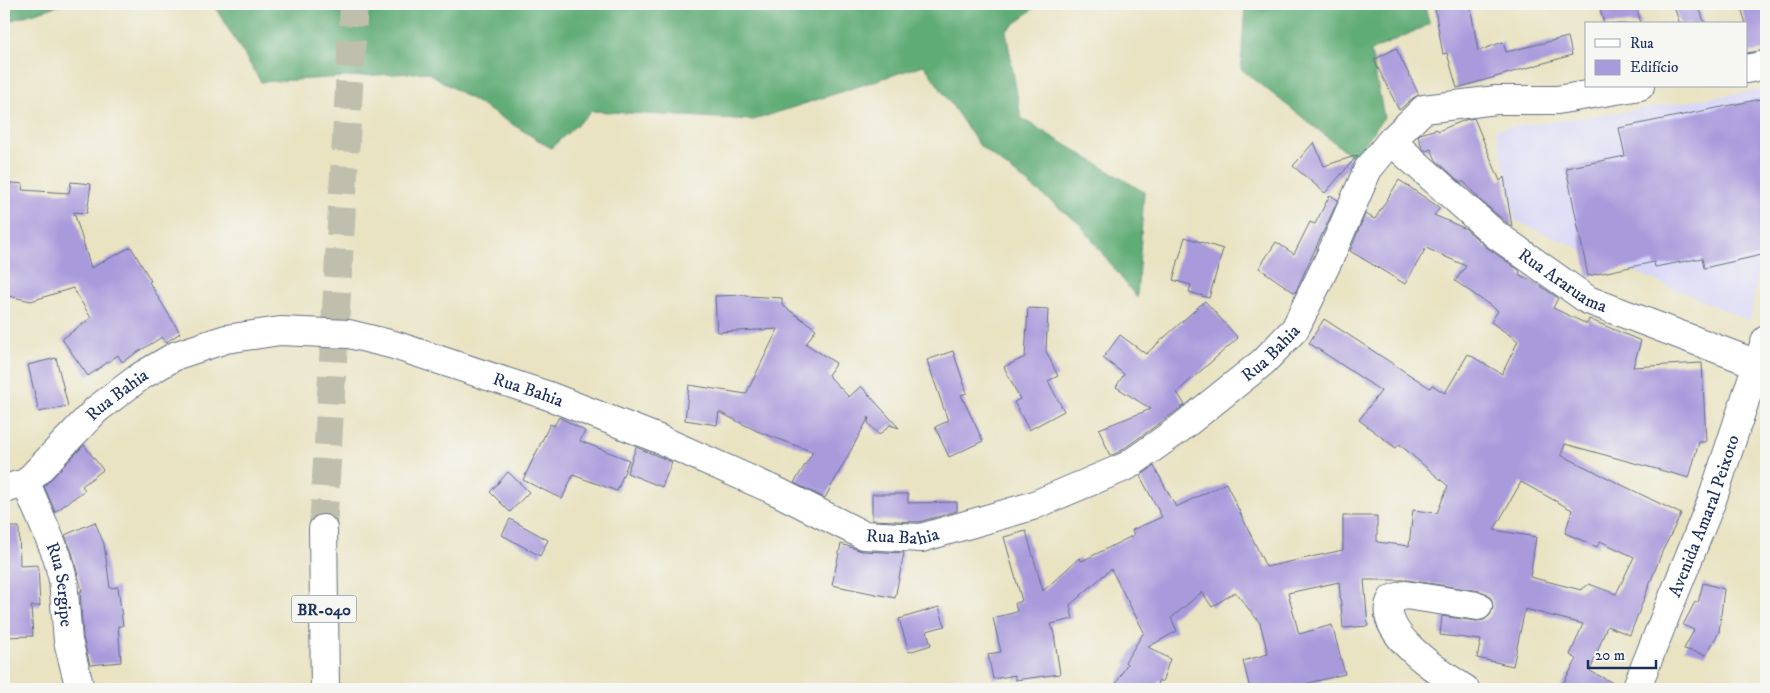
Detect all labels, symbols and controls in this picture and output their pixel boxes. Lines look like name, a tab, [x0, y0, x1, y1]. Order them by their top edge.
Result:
legend	[1585, 22, 1748, 88]
text: Rua	[1630, 34, 1654, 53]
text: Edifício	[1630, 58, 1678, 77]
street label: Rua Araruama	[1514, 244, 1610, 318]
street label: Rua Bahia	[1237, 320, 1305, 387]
street label: Rua Bahia	[82, 364, 153, 426]
street label: Rua Bahia	[490, 368, 567, 413]
street label: Avenida Amaral Peixoto	[1664, 432, 1745, 601]
street label: Rua Bahia	[866, 523, 942, 551]
street label: Rua Sergipe	[40, 539, 77, 628]
road number: BR-040	[292, 596, 356, 622]
scale bar	[1588, 638, 1655, 670]
text: 20 m	[1595, 646, 1625, 665]

